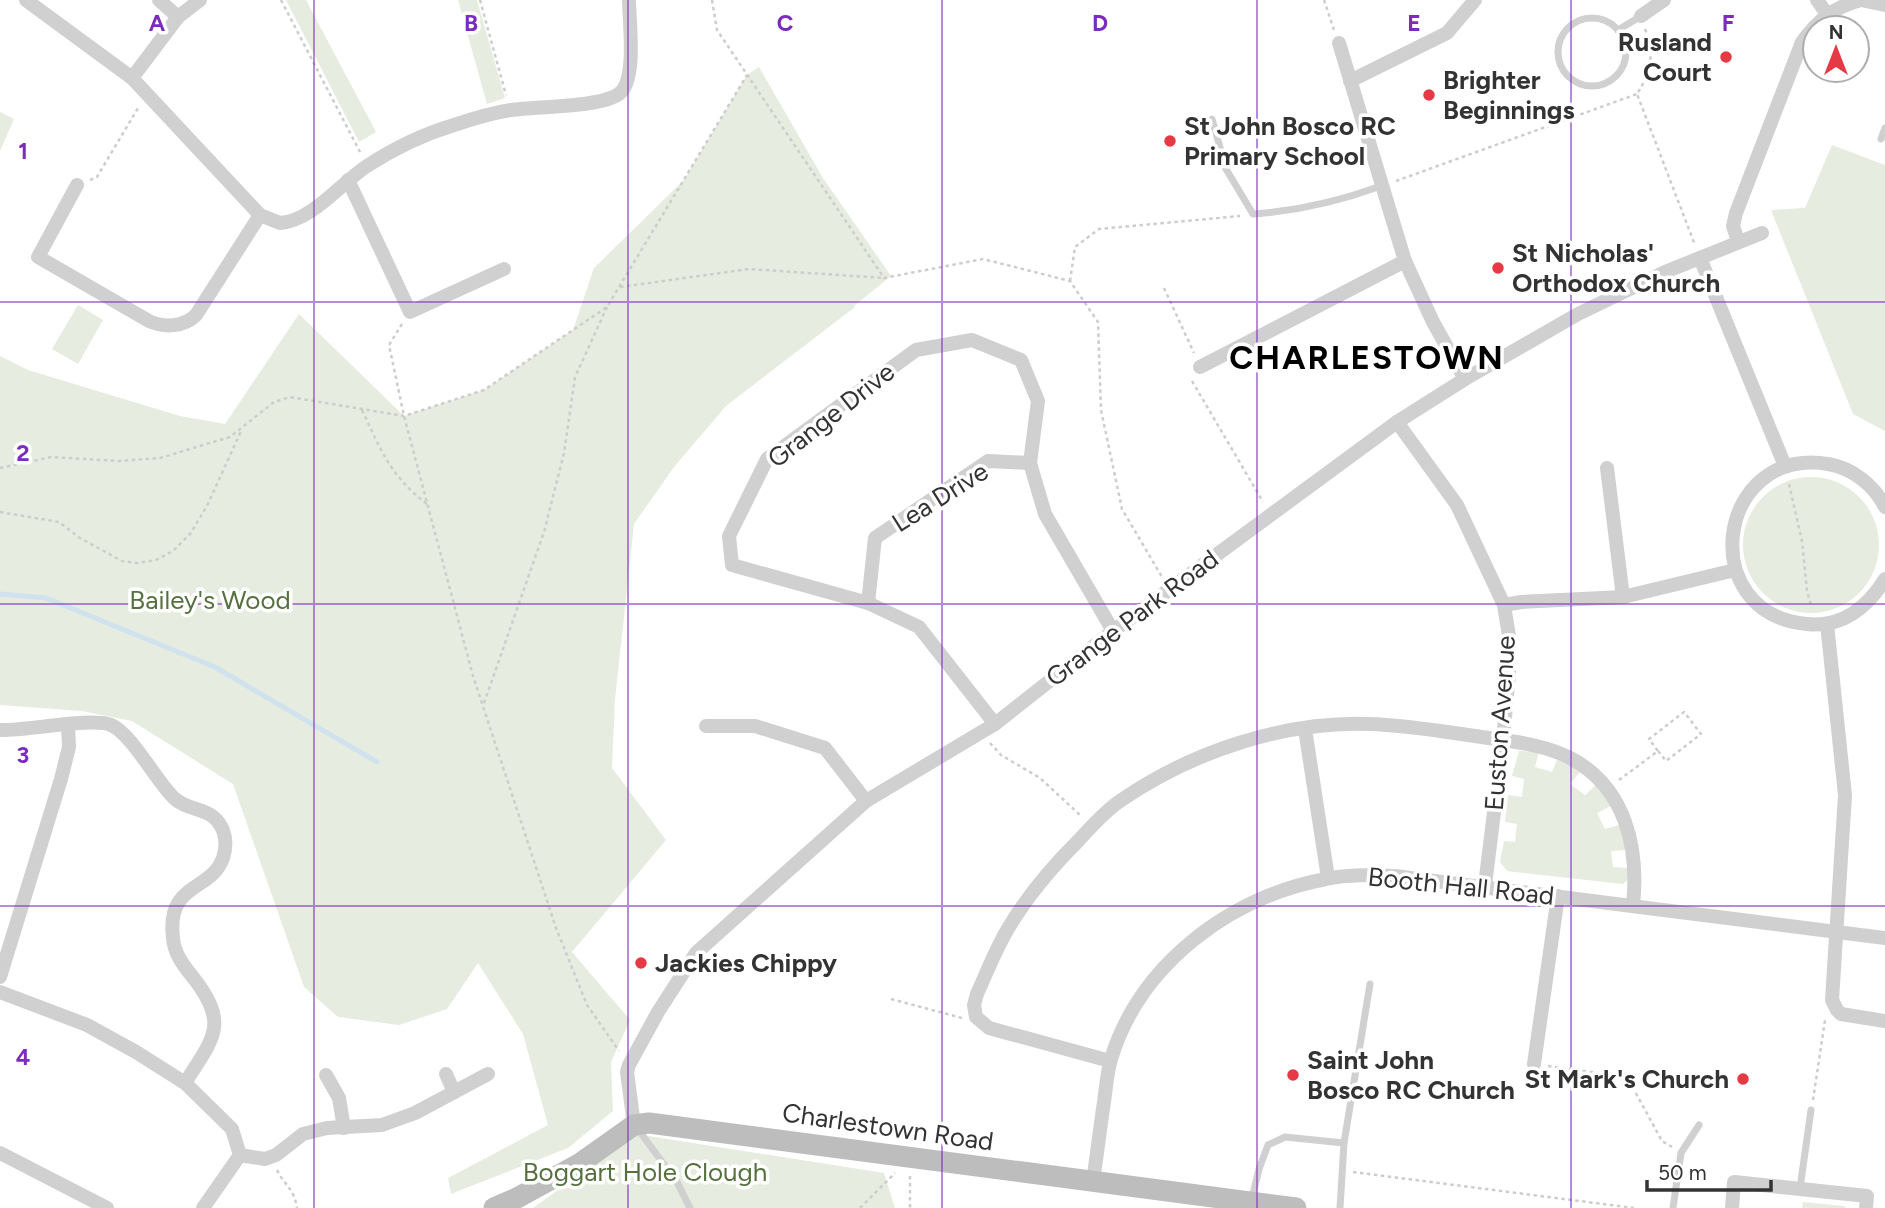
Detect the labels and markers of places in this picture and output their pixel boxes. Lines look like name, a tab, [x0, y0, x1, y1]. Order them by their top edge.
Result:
place label: Rusland Court	[1618, 26, 1712, 88]
marker: Rusland Court	[1718, 49, 1734, 65]
place label: Brighter Beginnings	[1443, 64, 1575, 126]
marker: Brighter Beginnings	[1421, 87, 1437, 103]
place label: St John Bosco RC Primary School	[1184, 110, 1396, 172]
marker: St John Bosco RC Primary School	[1162, 133, 1178, 149]
place label: St Nicholas' Orthodox Church	[1512, 237, 1720, 299]
marker: St Nicholas' Orthodox Church	[1490, 260, 1506, 276]
place label: Jackies Chippy	[655, 947, 837, 979]
marker: Jackies Chippy	[633, 955, 649, 971]
place label: Saint John Bosco RC Church	[1307, 1044, 1515, 1106]
place label: St Mark's Church	[1525, 1063, 1729, 1095]
marker: Saint John Bosco RC Church	[1285, 1067, 1301, 1083]
marker: St Mark's Church	[1735, 1071, 1751, 1087]

